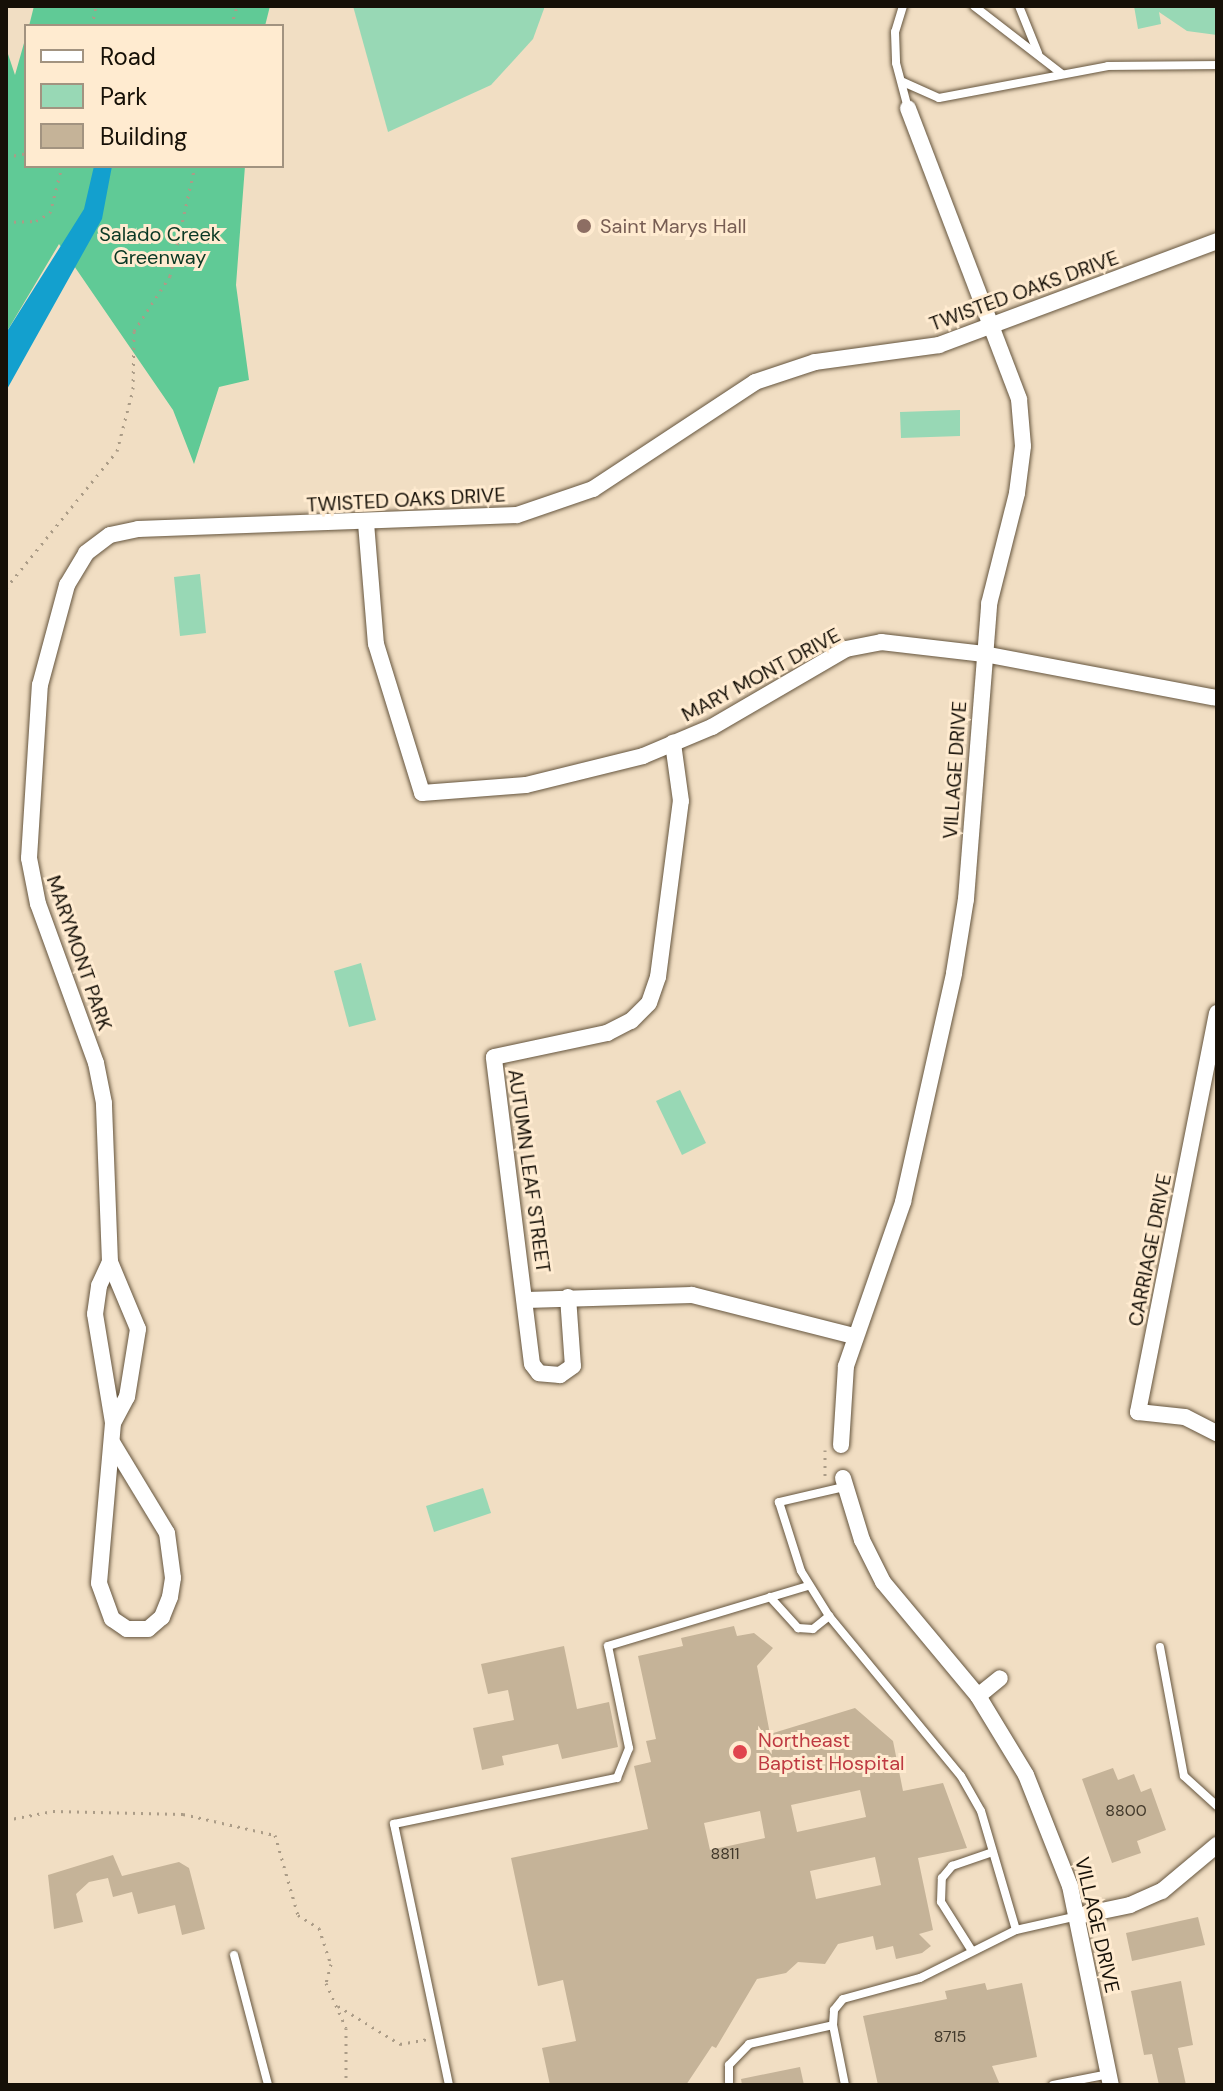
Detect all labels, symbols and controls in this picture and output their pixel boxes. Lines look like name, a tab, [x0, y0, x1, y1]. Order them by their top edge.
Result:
legend	[24, 24, 284, 168]
text: Road	[100, 41, 156, 72]
text: Park	[100, 81, 147, 112]
text: Building	[100, 121, 187, 152]
place label: Saint Marys Hall	[600, 214, 746, 238]
marker: Saint Marys Hall	[575, 217, 593, 235]
park label: Salado Creek Greenway	[99, 222, 221, 269]
street label: TWISTED OAKS DRIVE	[926, 246, 1122, 336]
street label: TWISTED OAKS DRIVE	[306, 483, 506, 517]
street label: MARY MONT DRIVE	[678, 623, 844, 727]
street label: VILLAGE DRIVE	[938, 700, 972, 840]
street label: MARYMONT PARK	[41, 872, 117, 1034]
street label: AUTUMN LEAF STREET	[503, 1068, 555, 1274]
street label: CARRIAGE DRIVE	[1123, 1172, 1177, 1328]
place label: Northeast Baptist Hospital	[758, 1728, 904, 1775]
marker: Northeast Baptist Hospital	[729, 1741, 751, 1763]
house number: 8800	[1105, 1801, 1147, 1821]
house number: 8811	[710, 1844, 740, 1864]
street label: VILLAGE DRIVE	[1070, 1855, 1124, 1995]
house number: 8715	[934, 2027, 966, 2047]

